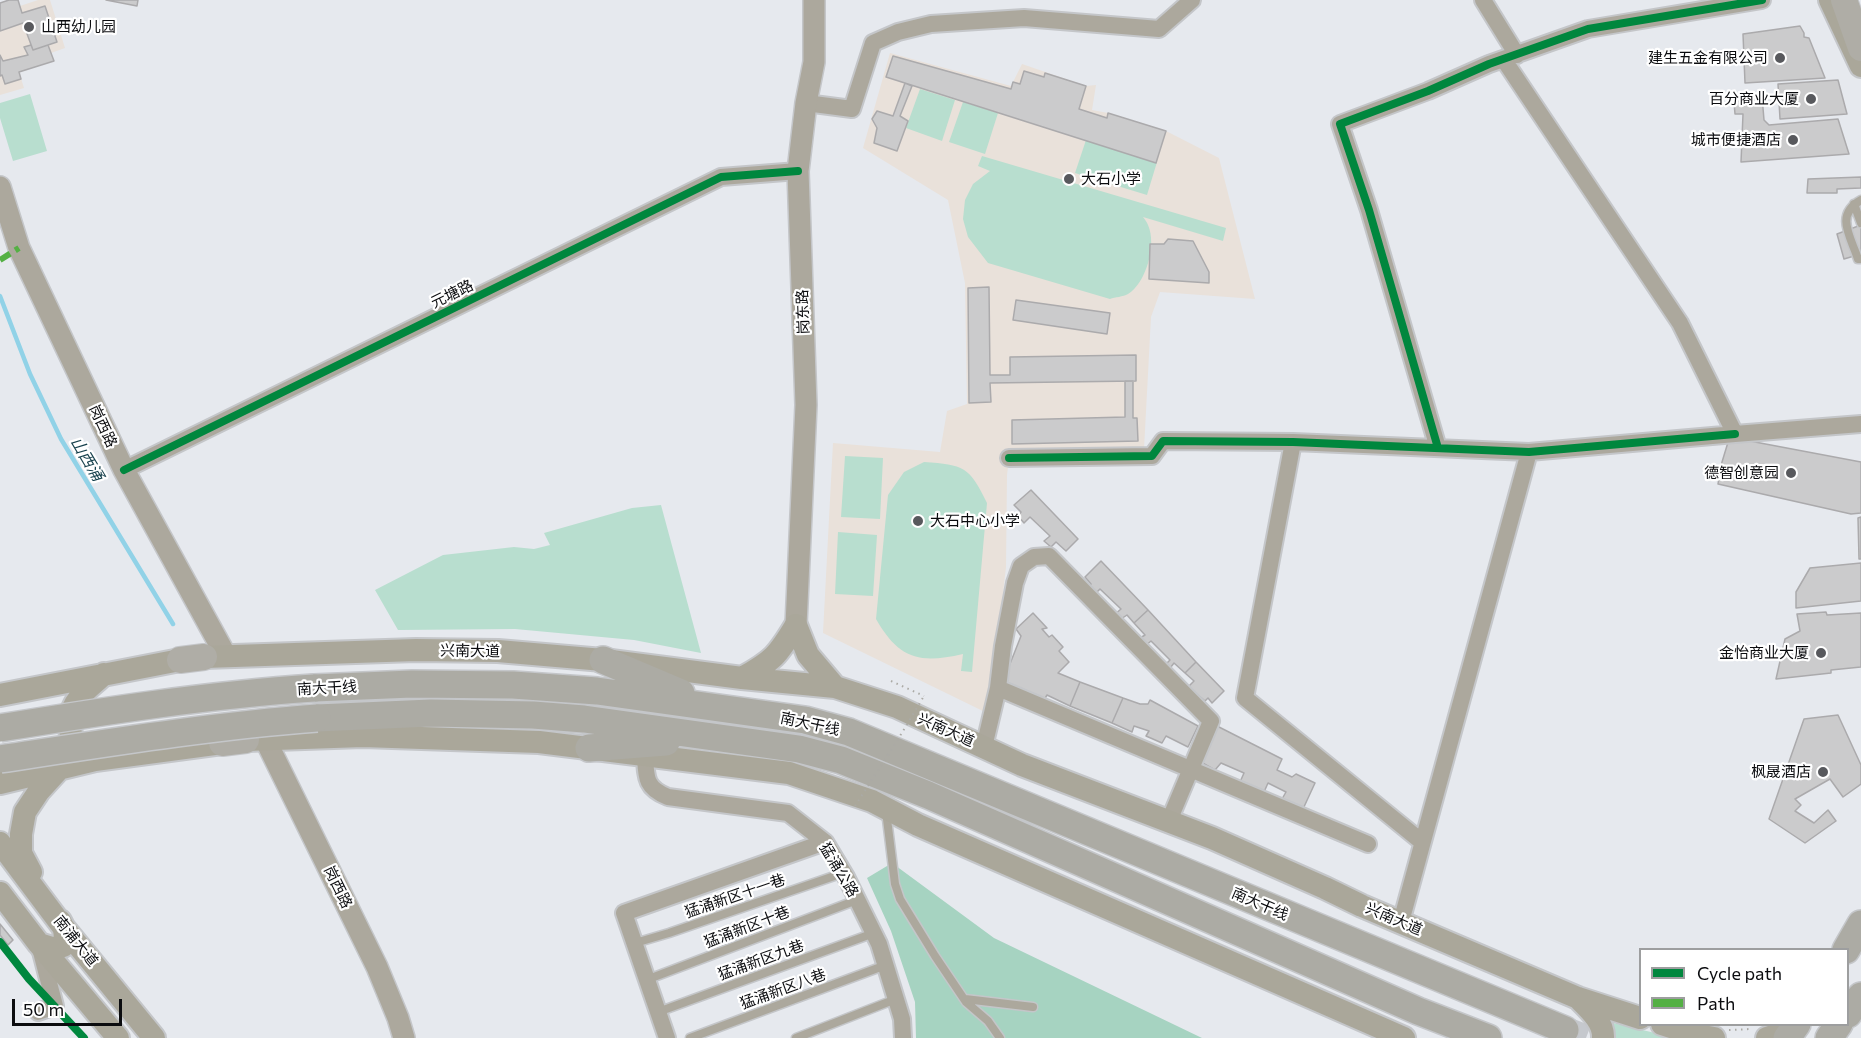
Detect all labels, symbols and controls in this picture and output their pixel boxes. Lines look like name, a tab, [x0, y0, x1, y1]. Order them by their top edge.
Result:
place label: 山西幼儿园	[41, 18, 116, 36]
marker: 山西幼儿园	[22, 20, 36, 34]
place label: 建生五金有限公司	[1648, 49, 1768, 67]
marker: 建生五金有限公司	[1773, 51, 1787, 65]
place label: 百分商业大厦	[1709, 90, 1799, 108]
marker: 百分商业大厦	[1804, 92, 1818, 106]
place label: 城市便捷酒店	[1691, 131, 1781, 149]
marker: 城市便捷酒店	[1786, 133, 1800, 147]
place label: 大石小学	[1081, 170, 1141, 188]
marker: 大石小学	[1062, 172, 1076, 186]
street label: 元塘路	[428, 276, 476, 312]
street label: 岗东路	[793, 289, 813, 335]
street label: 岗西路	[85, 402, 121, 450]
water label: 山西涌	[66, 433, 108, 485]
place label: 德智创意园	[1704, 464, 1779, 482]
marker: 德智创意园	[1784, 466, 1798, 480]
place label: 大石中心小学	[930, 512, 1020, 530]
marker: 大石中心小学	[911, 514, 925, 528]
street label: 兴南大道	[440, 641, 500, 661]
place label: 金怡商业大厦	[1719, 644, 1809, 662]
marker: 金怡商业大厦	[1814, 646, 1828, 660]
street label: 南大干线	[297, 677, 357, 699]
street label: 南大干线	[779, 709, 841, 739]
street label: 兴南大道	[915, 710, 977, 750]
place label: 枫晟酒店	[1751, 763, 1811, 781]
marker: 枫晟酒店	[1816, 765, 1830, 779]
street label: 猛涌公路	[816, 840, 862, 900]
street label: 岗西路	[320, 863, 356, 911]
street label: 猛涌新区十一巷	[682, 870, 788, 922]
street label: 南大干线	[1229, 884, 1291, 924]
street label: 兴南大道	[1363, 899, 1425, 939]
street label: 猛涌新区十巷	[702, 902, 792, 952]
street label: 南浦大道	[50, 912, 102, 970]
street label: 猛涌新区九巷	[716, 936, 806, 984]
legend	[1639, 948, 1849, 1026]
text: Cycle path	[1697, 962, 1782, 984]
street label: 猛涌新区八巷	[738, 965, 828, 1013]
scale bar	[15, 987, 124, 1025]
text: Path	[1697, 992, 1735, 1014]
text: 50 m	[23, 998, 64, 1020]

